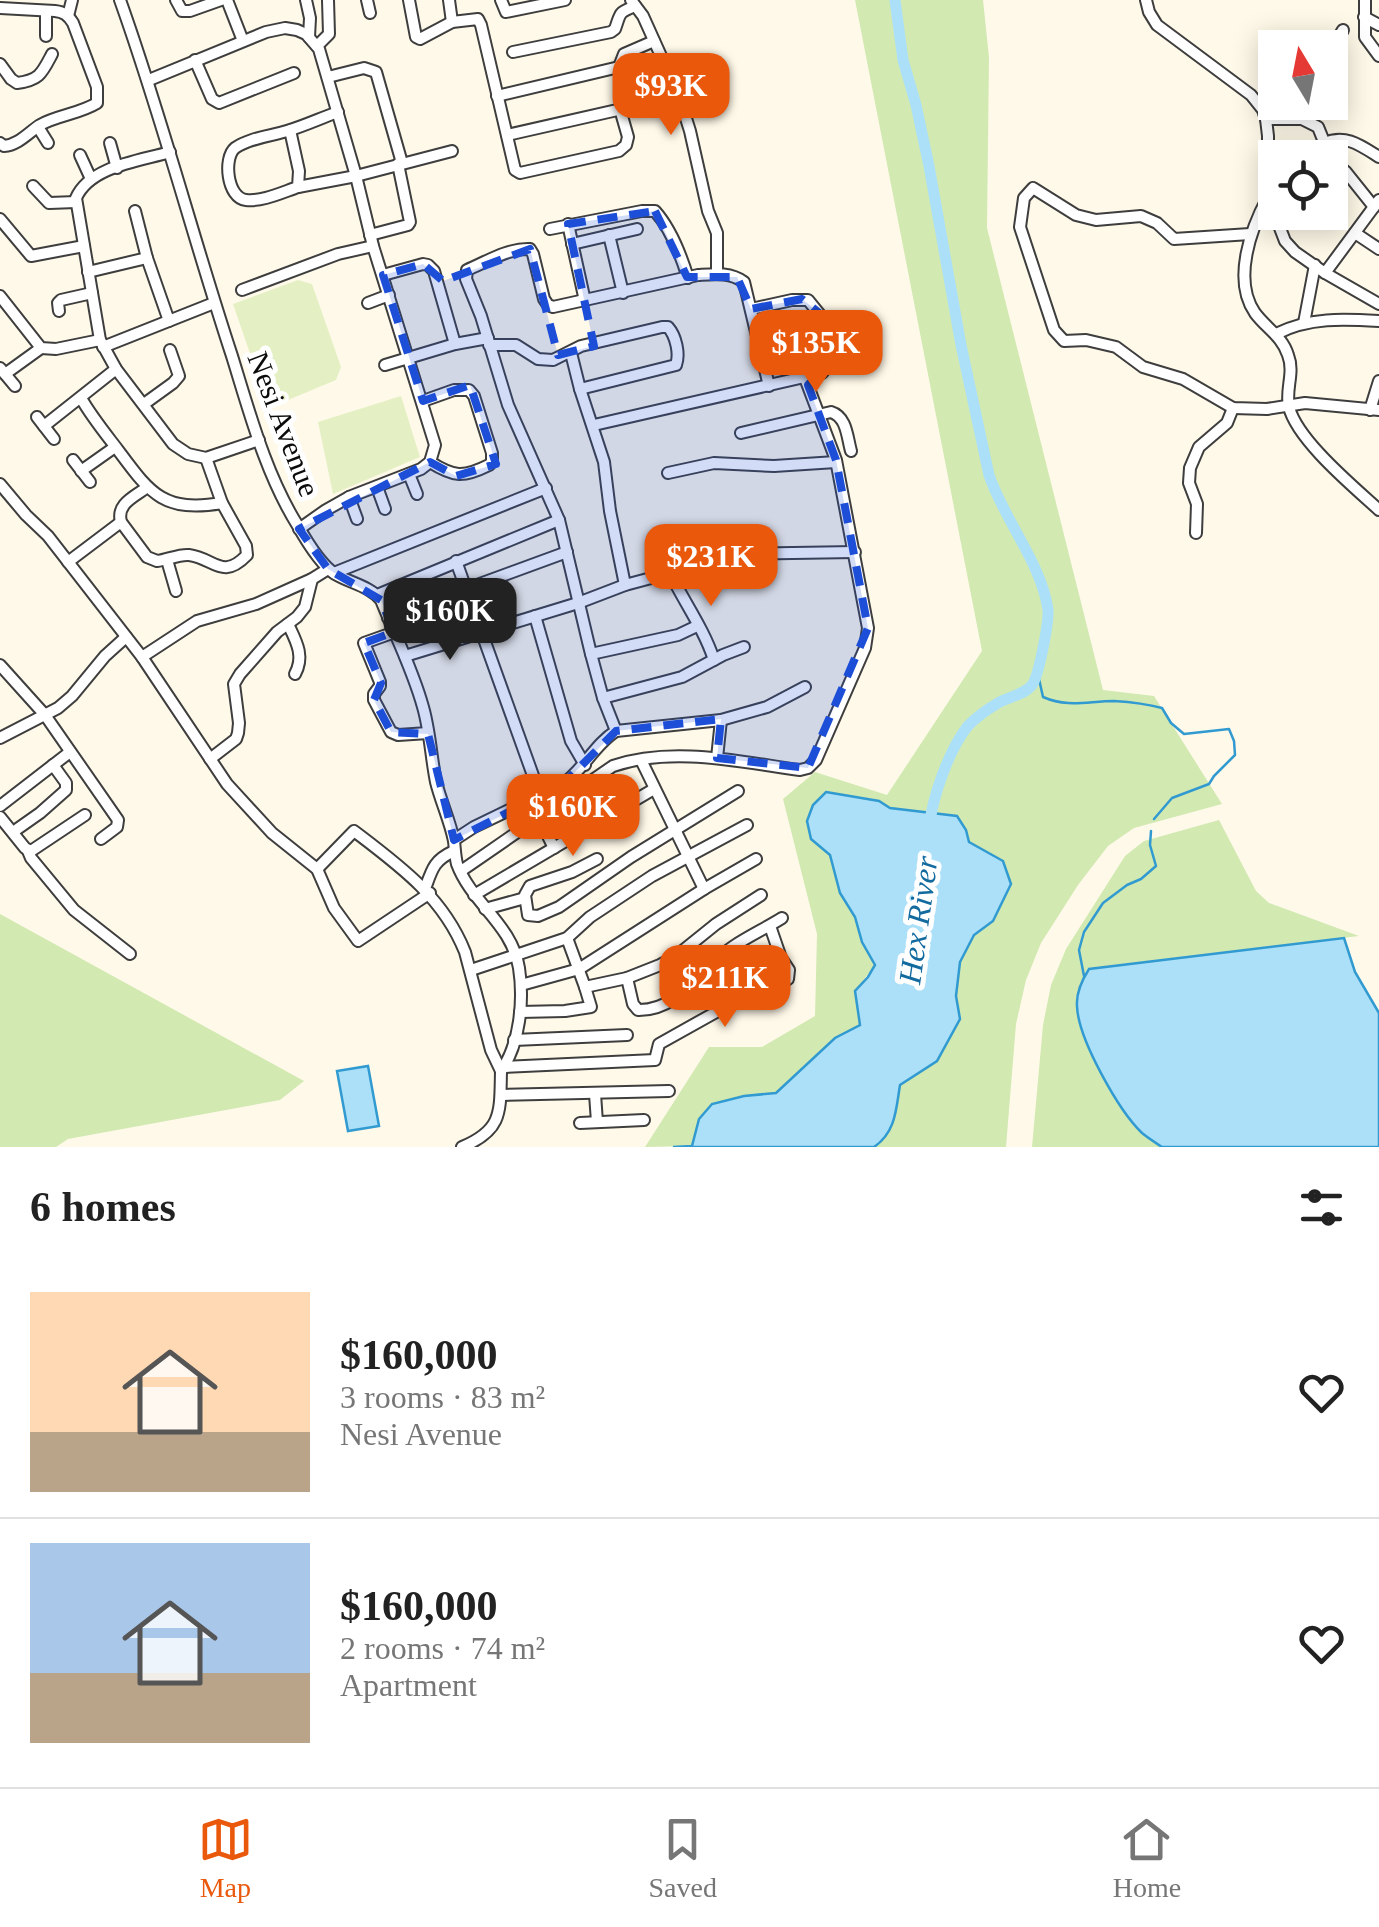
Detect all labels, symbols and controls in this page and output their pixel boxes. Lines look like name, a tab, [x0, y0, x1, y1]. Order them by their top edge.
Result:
north arrow	[1258, 30, 1348, 120]
map controls	[1258, 30, 1348, 230]
pin: $93K	[612, 53, 730, 138]
text: $93K	[635, 67, 707, 103]
button: locate	[1258, 140, 1348, 230]
pin: $135K	[746, 310, 886, 395]
text: $135K	[772, 324, 860, 360]
street label: Nesi Avenue	[241, 347, 327, 501]
pin: $231K	[641, 524, 781, 609]
text: $231K	[667, 538, 755, 574]
pin: $160K	[380, 578, 520, 663]
text: $160K	[406, 592, 494, 628]
pin: $160K	[503, 774, 643, 859]
text: $160K	[529, 788, 617, 824]
water label: Hex River	[891, 853, 945, 987]
pin: $211K	[655, 945, 795, 1030]
text: $211K	[681, 959, 769, 995]
icon: filters	[1294, 1180, 1349, 1235]
text: 6 homes	[30, 1184, 176, 1230]
icon: home	[110, 1332, 230, 1452]
text: $160,000	[340, 1332, 498, 1378]
icon: heart	[1294, 1365, 1349, 1420]
text: 3 rooms · 83 m²	[340, 1379, 545, 1415]
text: Nesi Avenue	[340, 1416, 502, 1452]
icon: home	[110, 1583, 230, 1703]
text: $160,000	[340, 1583, 498, 1629]
icon: heart	[1294, 1616, 1349, 1671]
text: 2 rooms · 74 m²	[340, 1630, 545, 1666]
text: Apartment	[340, 1667, 477, 1703]
tab: Map	[198, 1812, 253, 1904]
tab: Saved	[649, 1812, 717, 1904]
tab: Home	[1113, 1812, 1181, 1904]

